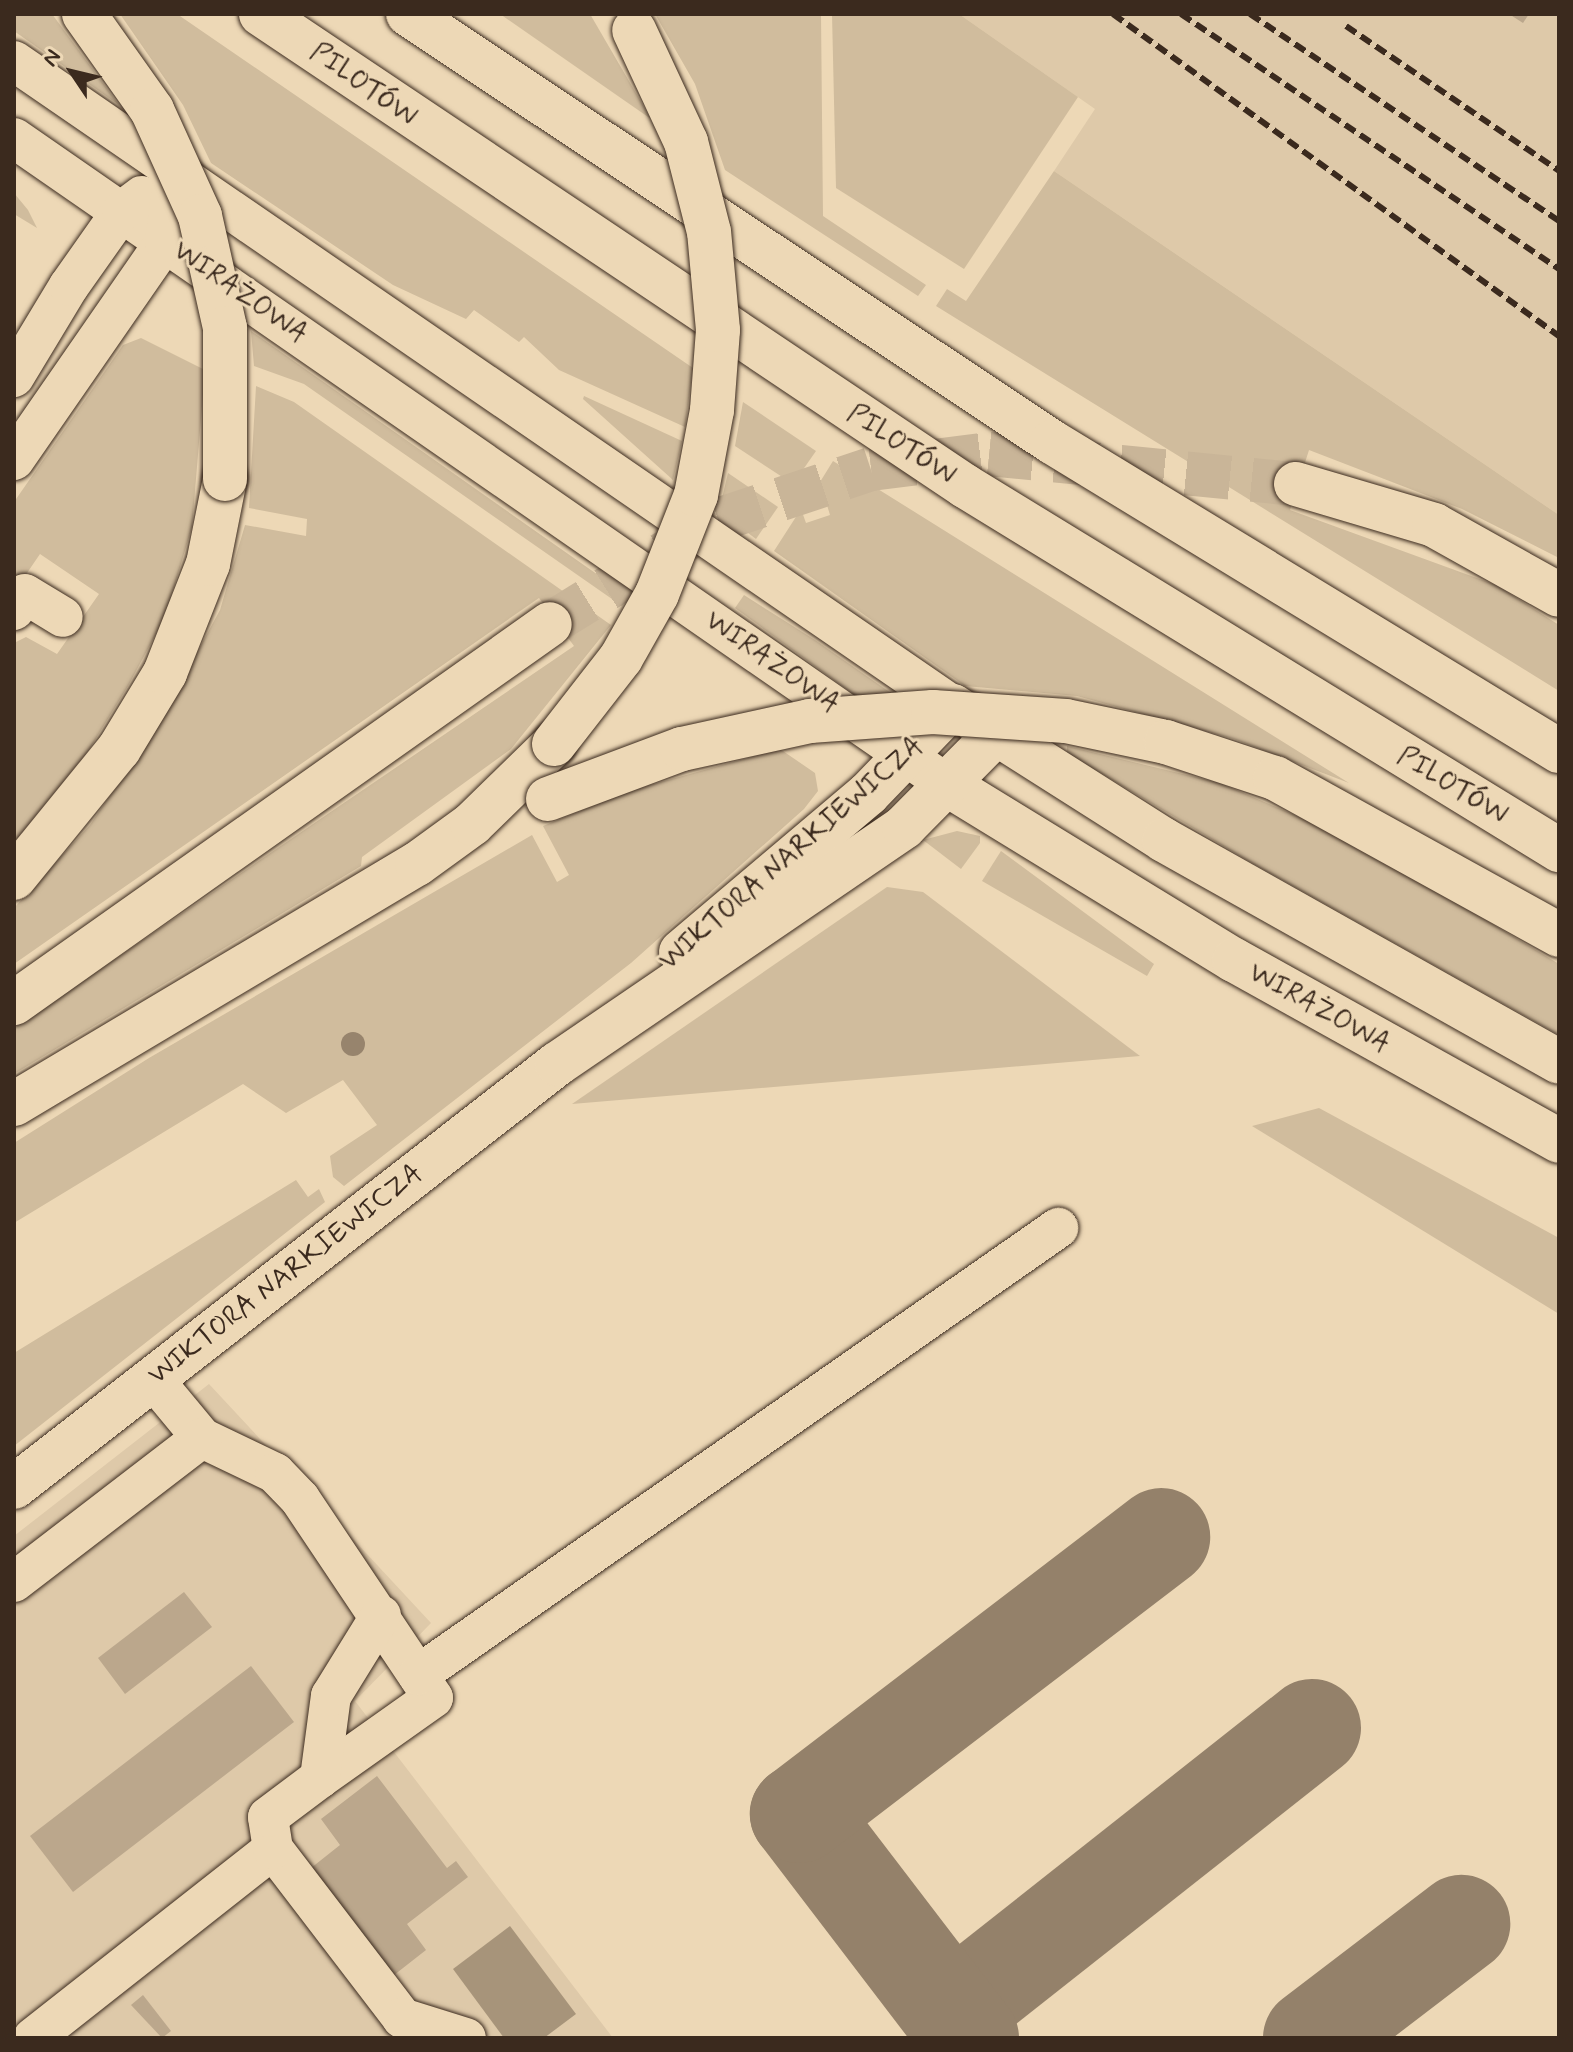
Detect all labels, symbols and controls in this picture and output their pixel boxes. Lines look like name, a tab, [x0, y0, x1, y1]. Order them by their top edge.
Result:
north arrow	[32, 32, 112, 112]
street label: PILOTÓW	[303, 36, 423, 134]
text: N	[37, 44, 68, 72]
street label: WIRAŻOWA	[166, 234, 314, 352]
street label: PILOTÓW	[840, 397, 962, 493]
street label: WIRAŻOWA	[698, 604, 846, 722]
street label: WIKTORA NARKIEWICZA	[656, 733, 928, 975]
street label: PILOTÓW	[1391, 740, 1513, 832]
street label: WIRAŻOWA	[1242, 956, 1396, 1062]
street label: WIKTORA NARKIEWICZA	[145, 1160, 427, 1390]

